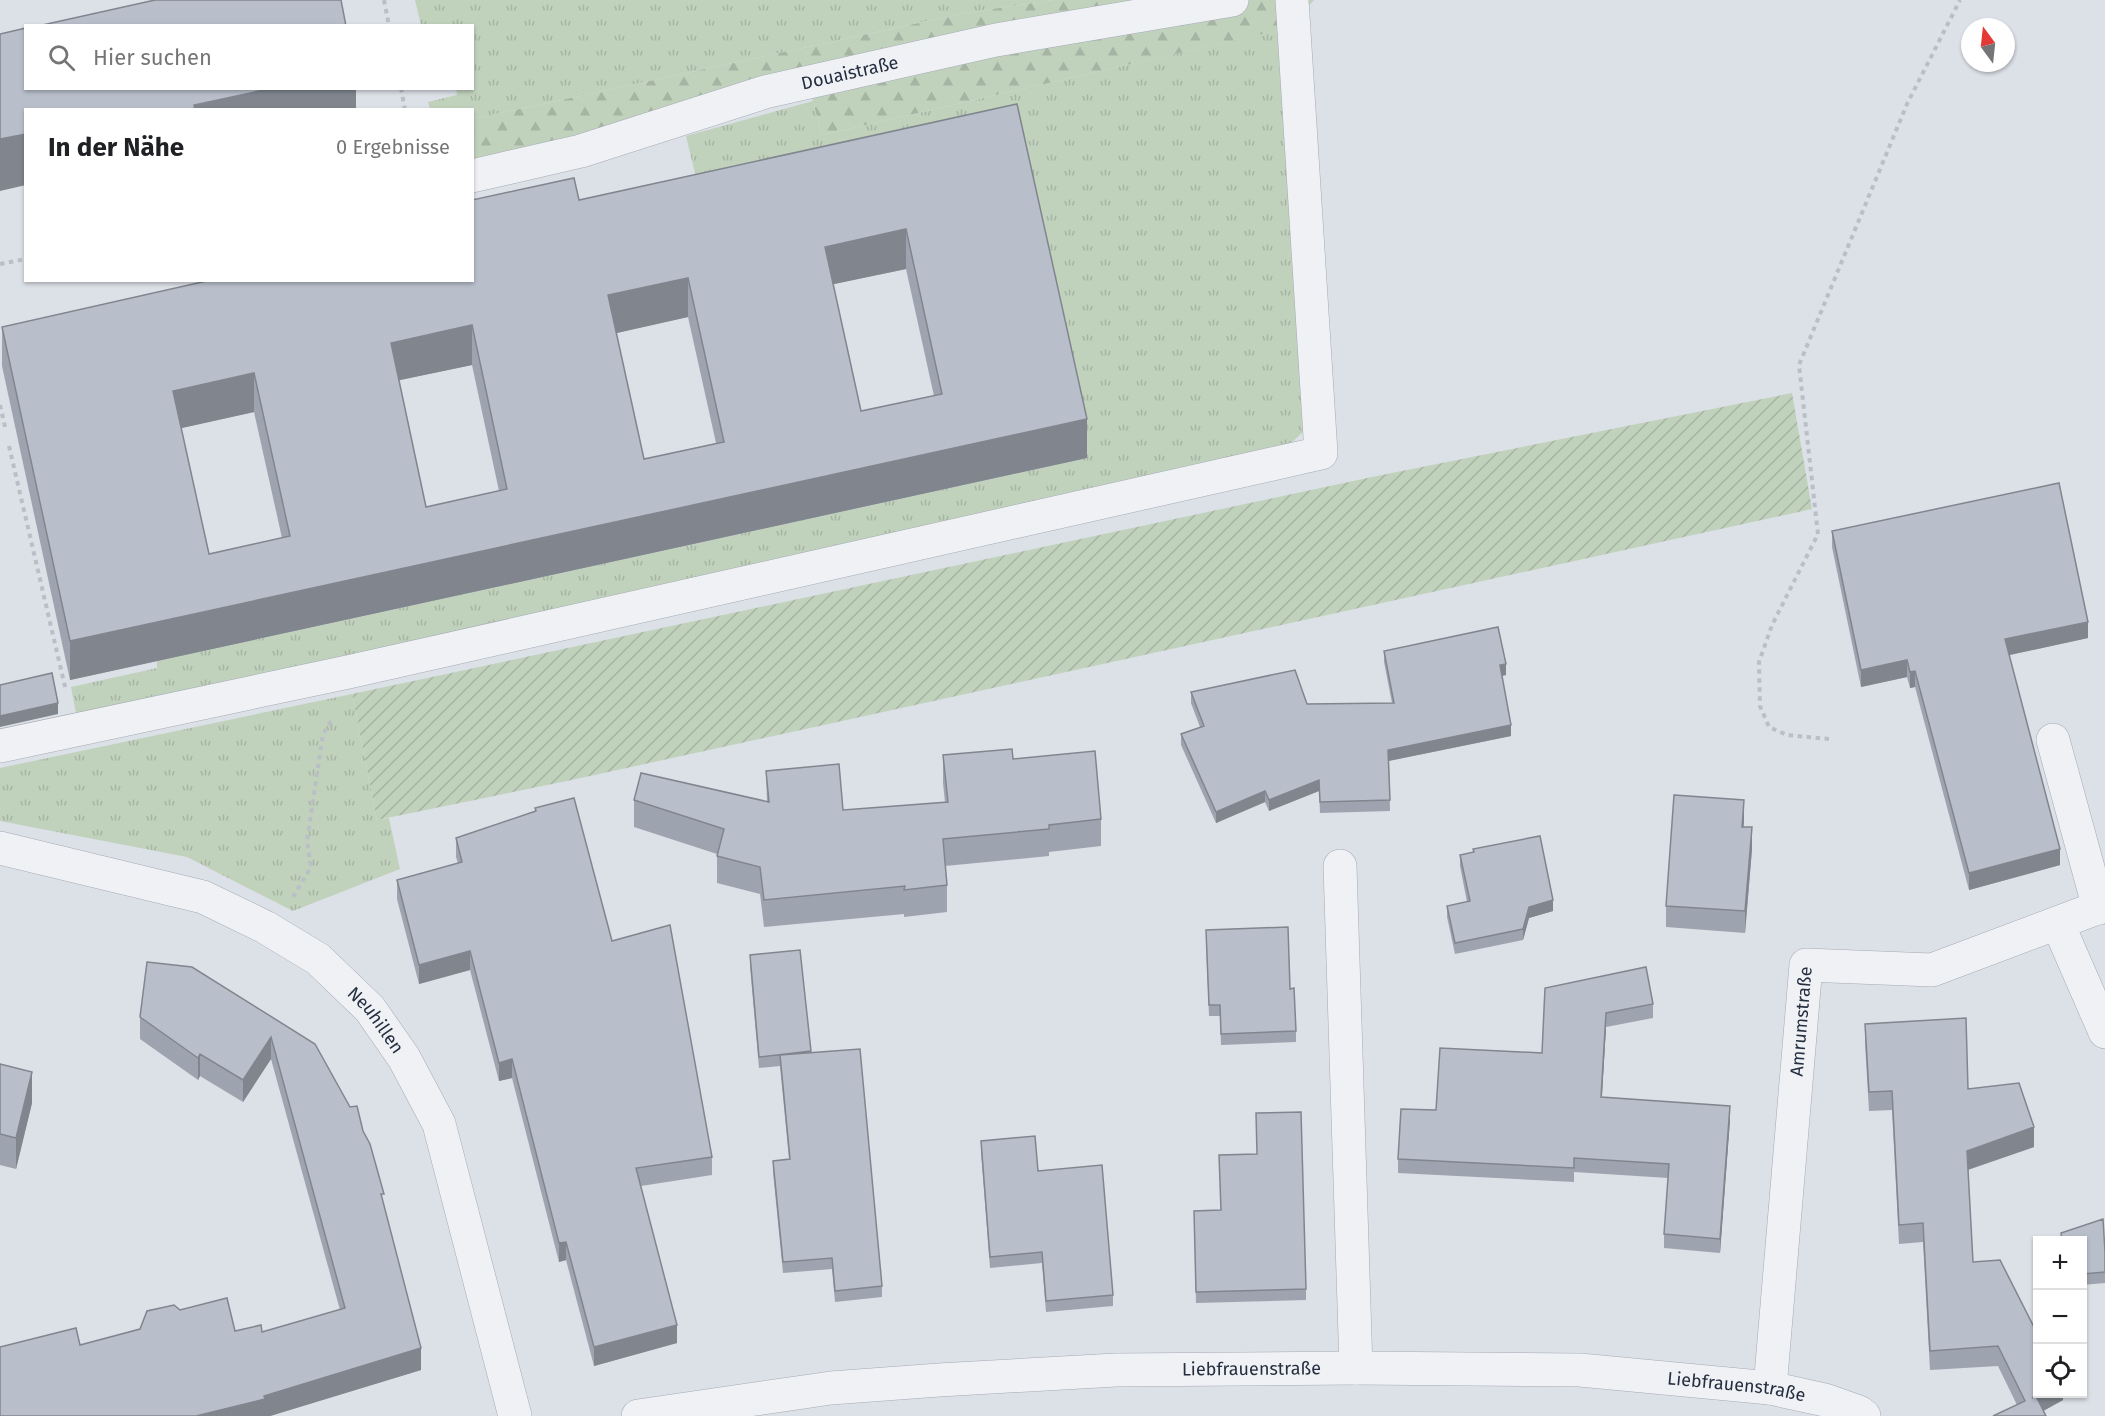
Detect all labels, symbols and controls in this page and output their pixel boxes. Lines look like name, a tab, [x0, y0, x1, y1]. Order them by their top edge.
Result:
north arrow	[1961, 18, 2015, 72]
search box	[24, 24, 474, 90]
icon: search	[45, 41, 78, 74]
text: Hier suchen	[93, 44, 212, 71]
street label: Douaistraße	[799, 51, 901, 95]
text: In der Nähe	[48, 132, 184, 163]
text: 0 Ergebnisse	[336, 135, 450, 159]
street label: Amrumstraße	[1786, 966, 1817, 1077]
street label: Neuhillen	[343, 982, 409, 1058]
map controls	[2033, 1236, 2087, 1398]
button: +	[2033, 1236, 2087, 1290]
button: −	[2033, 1290, 2087, 1344]
button: locate	[2033, 1344, 2087, 1398]
street label: Liebfrauenstraße	[1182, 1357, 1321, 1380]
street label: Liebfrauenstraße	[1666, 1367, 1808, 1406]

